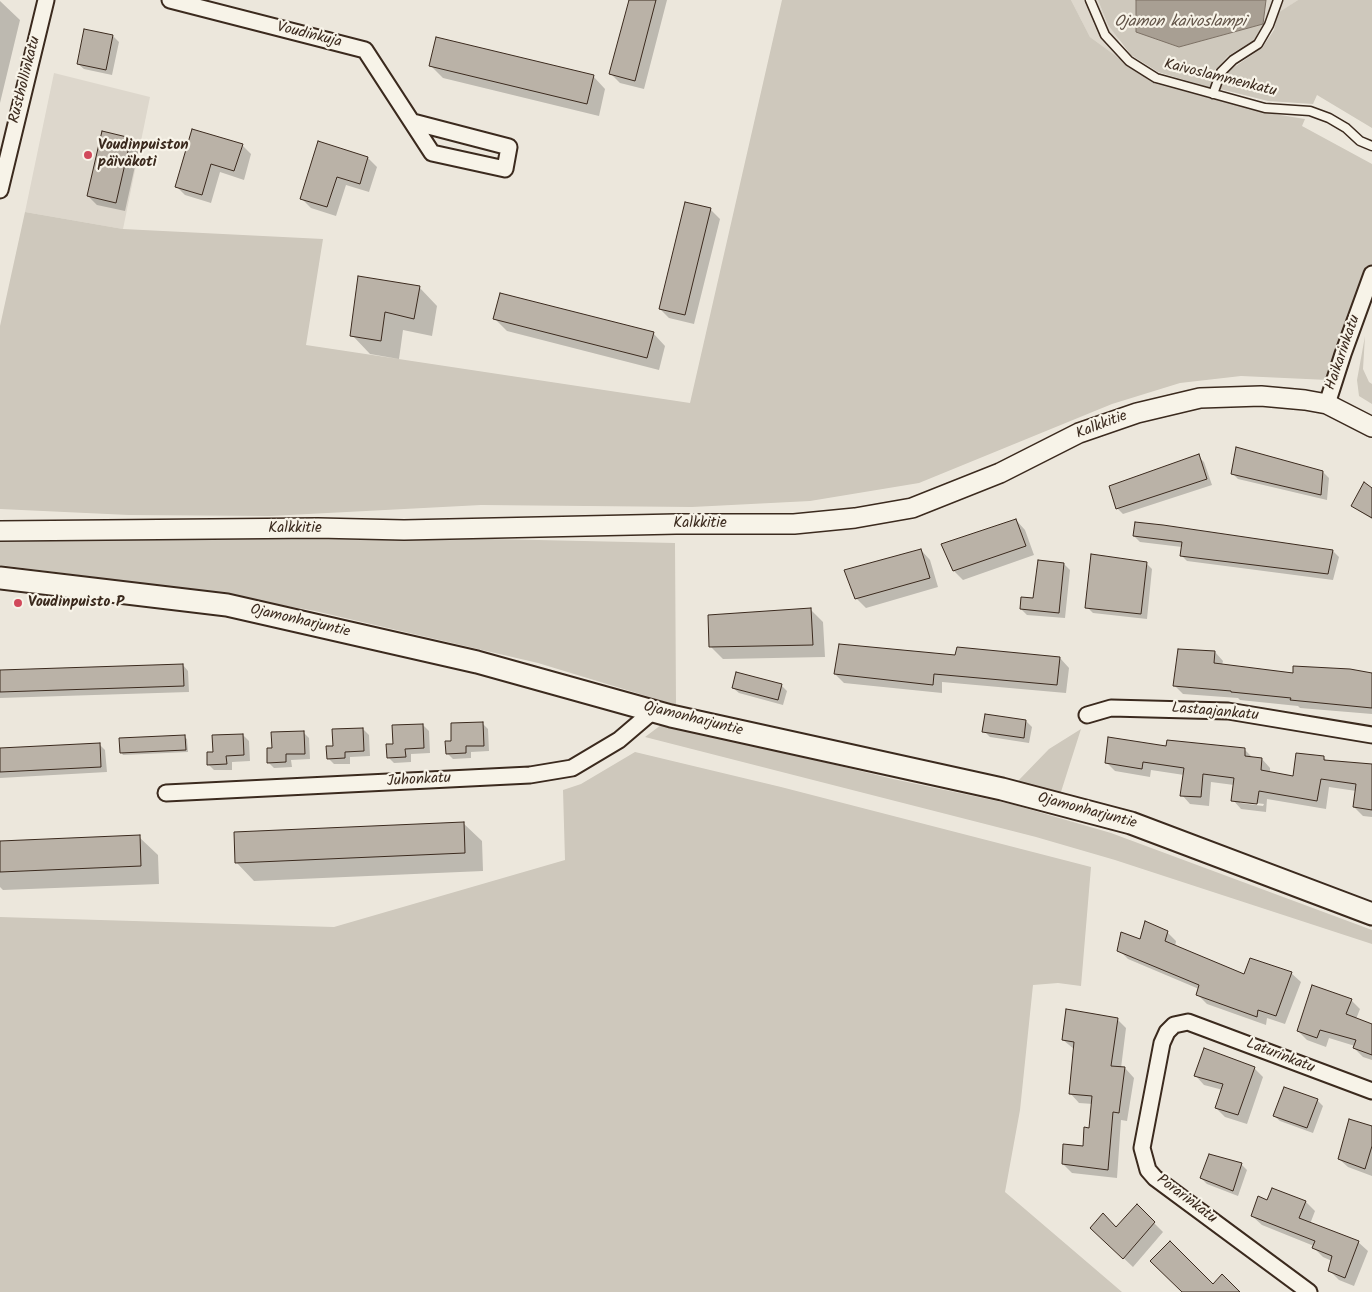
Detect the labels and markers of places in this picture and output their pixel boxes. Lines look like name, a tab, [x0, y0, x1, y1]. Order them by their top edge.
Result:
place label: Voudinpuiston päiväkoti	[98, 137, 189, 172]
marker: Voudinpuiston päiväkoti	[82, 149, 94, 161]
place label: Voudinpuisto P	[28, 594, 124, 612]
marker: Voudinpuisto P	[12, 597, 24, 609]

